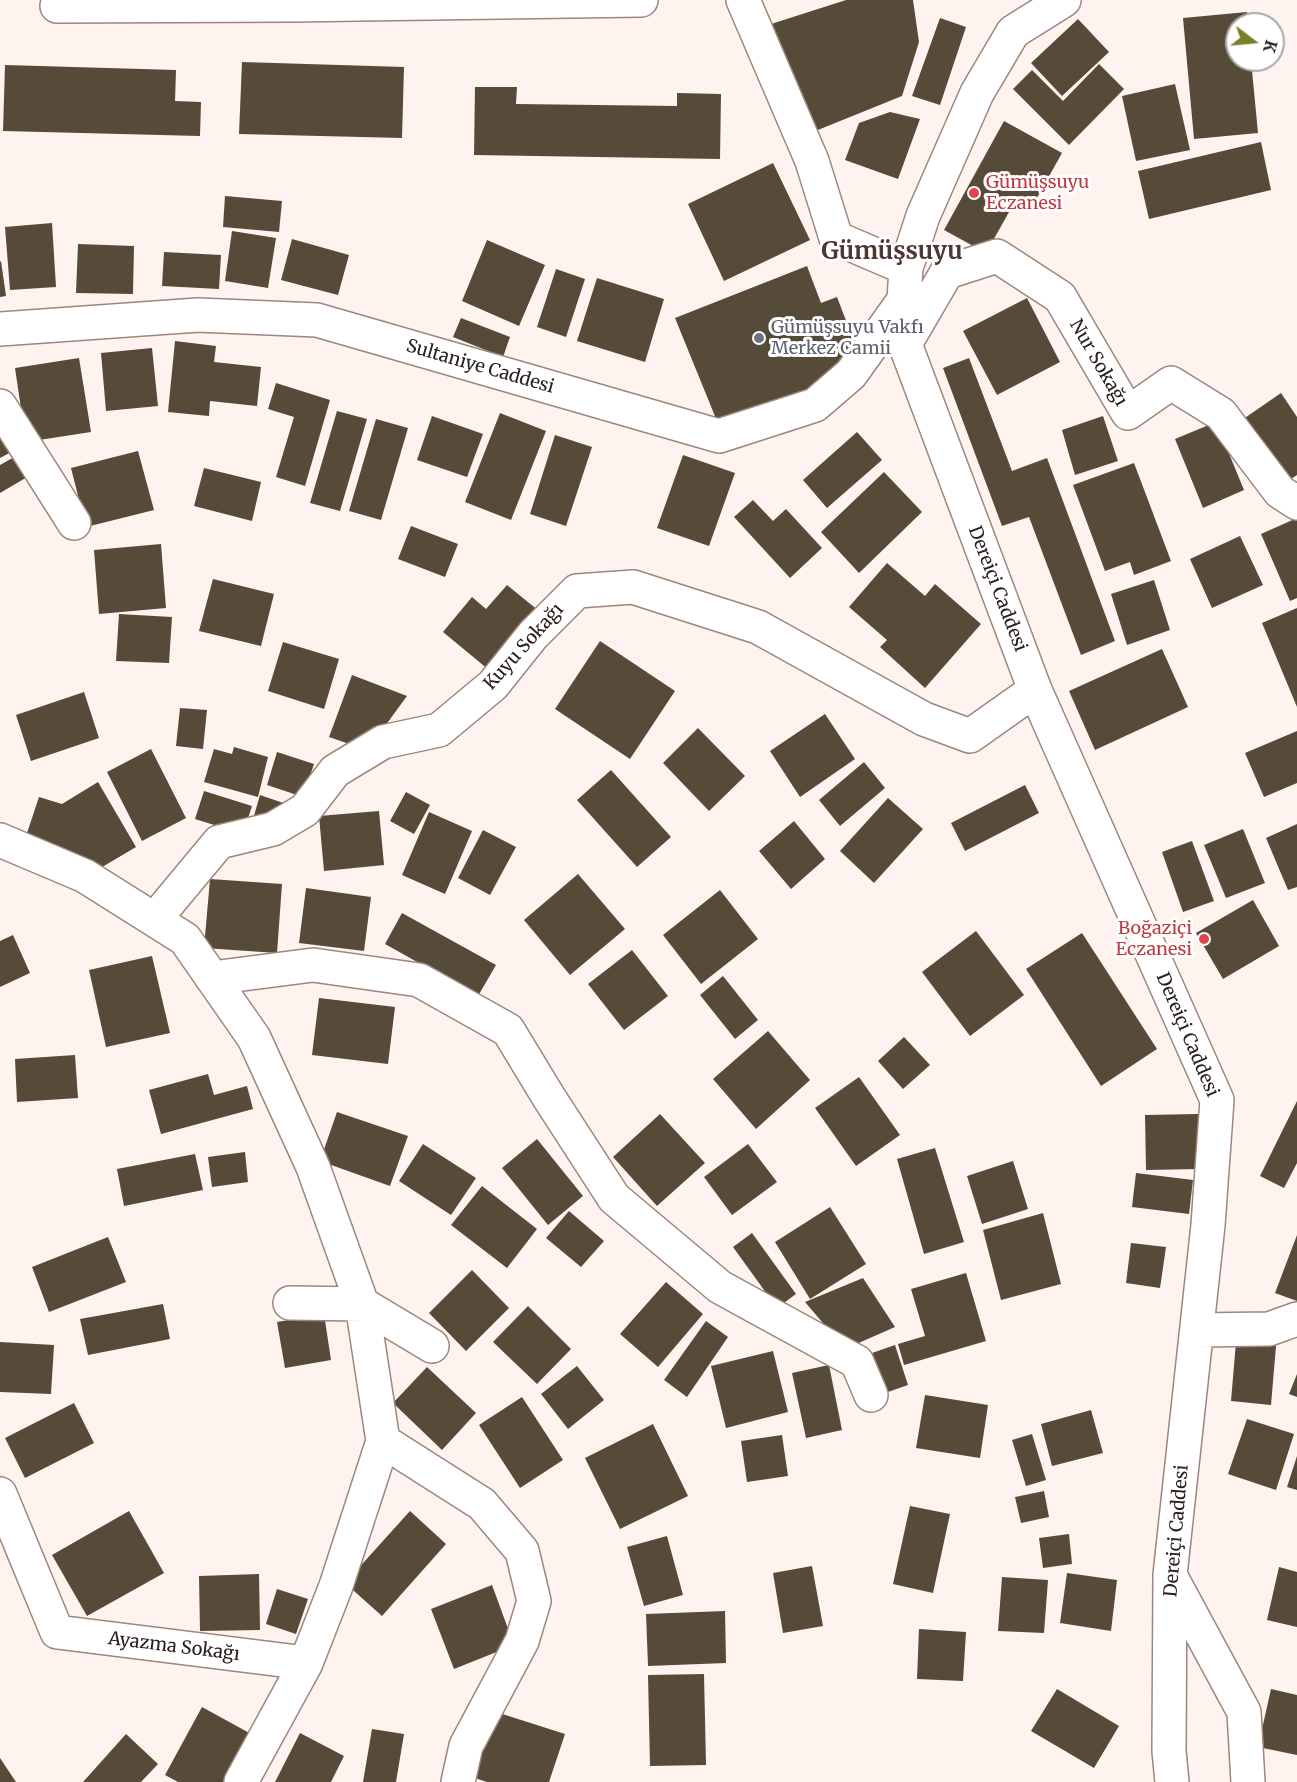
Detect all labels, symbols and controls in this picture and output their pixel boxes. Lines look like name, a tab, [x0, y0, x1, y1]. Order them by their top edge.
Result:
north arrow	[1225, 12, 1285, 72]
text: K	[1259, 38, 1282, 55]
place label: Gümüşsuyu Eczanesi	[986, 172, 1089, 214]
marker: Gümüşsuyu Eczanesi	[967, 186, 981, 200]
district label: Gümüşsuyu	[821, 238, 963, 266]
street label: Nur Sokağı	[1065, 316, 1131, 410]
place label: Gümüşsuyu Vakfı Merkez Camii	[771, 317, 924, 360]
marker: Gümüşsuyu Vakfı Merkez Camii	[752, 331, 766, 345]
street label: Sultaniye Caddesi	[404, 336, 556, 398]
street label: Dereiçi Caddesi	[963, 523, 1031, 655]
street label: Kuyu Sokağı	[480, 599, 568, 695]
place label: Boğaziçi Eczanesi	[1116, 918, 1192, 960]
marker: Boğaziçi Eczanesi	[1197, 932, 1211, 946]
street label: Dereiçi Caddesi	[1151, 970, 1223, 1100]
street label: Dereiçi Caddesi	[1160, 1464, 1194, 1598]
street label: Ayazma Sokağı	[107, 1628, 241, 1666]

